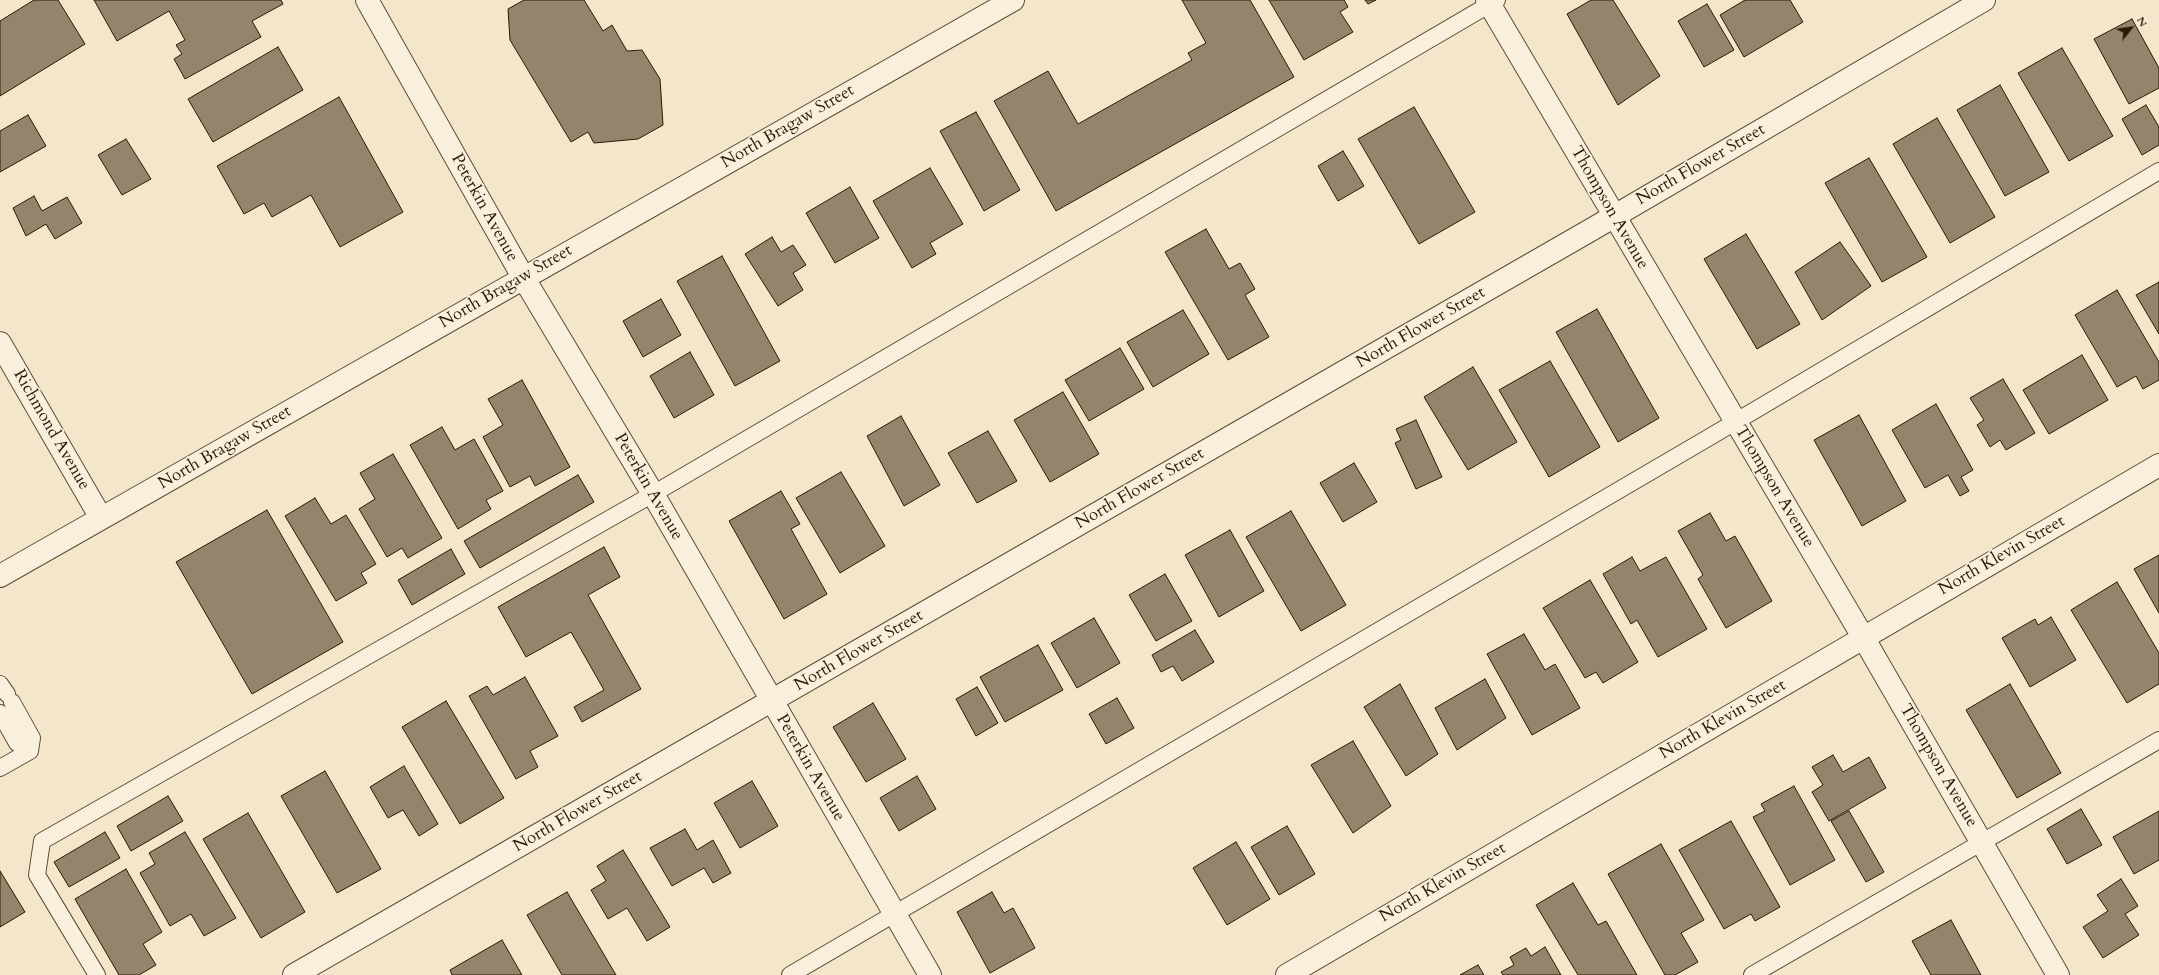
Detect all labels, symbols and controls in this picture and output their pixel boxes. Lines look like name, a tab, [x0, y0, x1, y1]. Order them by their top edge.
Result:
north arrow	[2111, 8, 2151, 48]
text: N	[2133, 14, 2151, 30]
street label: North Bragaw Street	[718, 81, 858, 173]
street label: North Flower Street	[1633, 120, 1769, 210]
street label: Thompson Avenue	[1566, 143, 1652, 273]
street label: Peterkin Avenue	[446, 150, 522, 266]
street label: North Bragaw Street	[436, 241, 576, 333]
street label: North Flower Street	[1353, 283, 1489, 373]
street label: Richmond Avenue	[8, 366, 94, 494]
street label: North Bragaw Street	[155, 402, 295, 494]
street label: Thompson Avenue	[1730, 422, 1818, 552]
street label: Peterkin Avenue	[609, 430, 687, 544]
street label: North Flower Street	[1072, 444, 1208, 534]
street label: North Klevin Street	[1935, 512, 2069, 600]
street label: North Flower Street	[791, 606, 927, 696]
street label: North Klevin Street	[1656, 676, 1790, 764]
street label: Thompson Avenue	[1895, 701, 1981, 831]
street label: Peterkin Avenue	[771, 711, 849, 825]
street label: North Flower Street	[510, 767, 646, 857]
street label: North Klevin Street	[1376, 839, 1510, 927]

